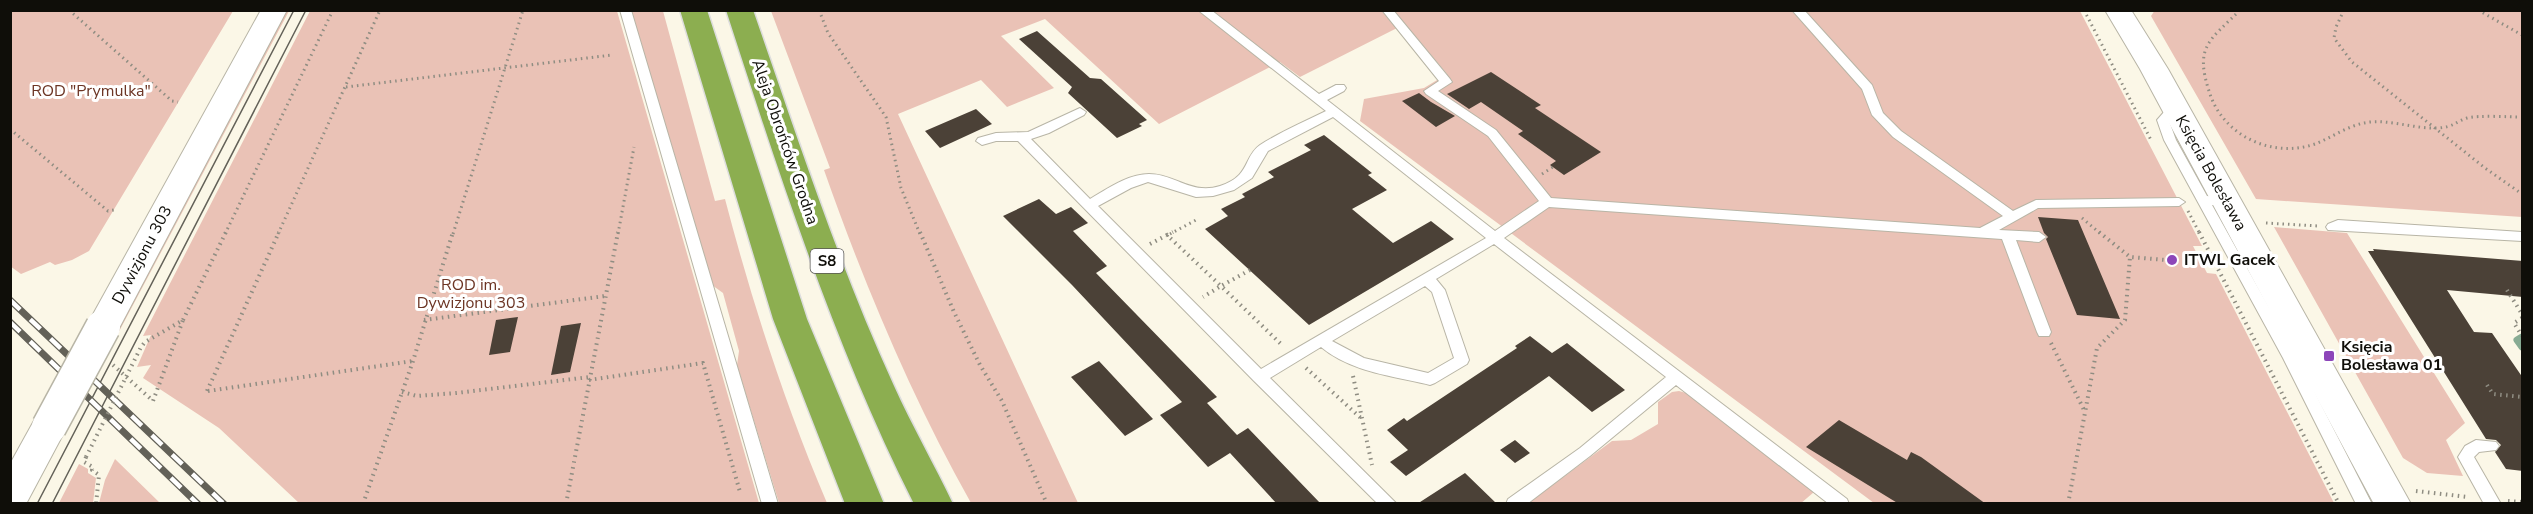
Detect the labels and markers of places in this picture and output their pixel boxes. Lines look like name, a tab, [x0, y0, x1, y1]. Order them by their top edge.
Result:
place label: ITWL Gacek	[2184, 249, 2275, 271]
marker: ITWL Gacek	[2165, 253, 2179, 267]
place label: Księcia Bolesława 01	[2341, 336, 2442, 376]
marker: Księcia Bolesława 01	[2322, 349, 2336, 363]

